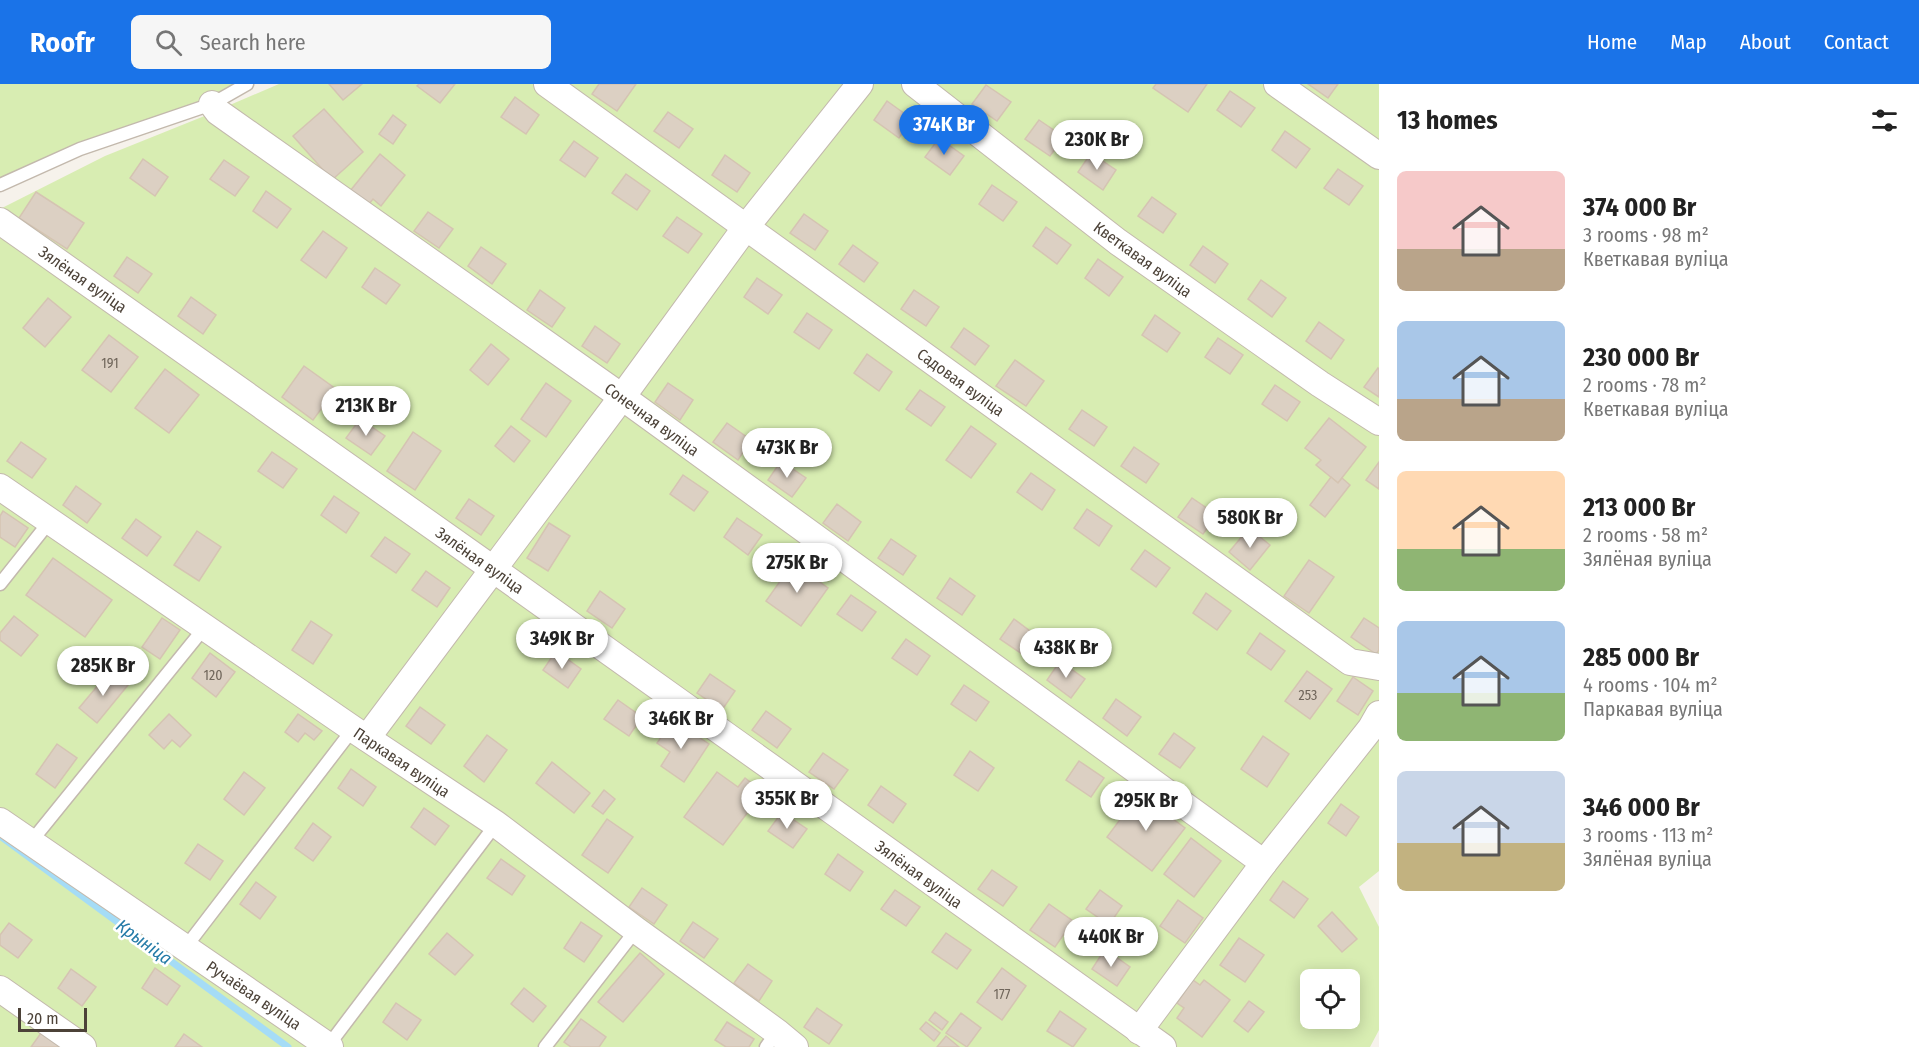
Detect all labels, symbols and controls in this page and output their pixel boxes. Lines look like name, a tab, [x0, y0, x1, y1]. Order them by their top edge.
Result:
search box	[131, 15, 551, 69]
text: Roofr	[30, 26, 95, 59]
icon: search	[152, 26, 185, 59]
text: Search here	[200, 29, 306, 56]
text: Home	[1587, 29, 1637, 55]
text: Map	[1670, 29, 1707, 55]
text: About	[1740, 29, 1791, 55]
text: Contact	[1824, 29, 1889, 55]
icon: filters	[1868, 104, 1901, 137]
pin: 374K Br	[889, 105, 999, 156]
text: 13 homes	[1397, 105, 1498, 136]
text: 374K Br	[913, 112, 975, 136]
pin: 230K Br	[1042, 120, 1152, 171]
text: 230K Br	[1065, 127, 1129, 151]
text: 374 000 Br	[1583, 192, 1696, 223]
icon: home	[1445, 195, 1517, 267]
street label: Кветкавая вуліца	[1090, 217, 1196, 301]
text: 3 rooms · 98 m²	[1583, 223, 1709, 247]
street label: Зялёная вуліца	[35, 242, 131, 317]
text: Кветкавая вуліца	[1583, 247, 1729, 271]
text: 230 000 Br	[1583, 342, 1699, 373]
street label: Садовая вуліца	[913, 344, 1008, 420]
icon: home	[1445, 345, 1517, 417]
house number: 191	[101, 355, 119, 372]
text: 2 rooms · 78 m²	[1583, 373, 1706, 397]
street label: Сонечная вуліца	[601, 379, 703, 460]
pin: 213K Br	[311, 386, 421, 437]
text: 213K Br	[335, 393, 397, 417]
text: Кветкавая вуліца	[1583, 397, 1729, 421]
pin: 473K Br	[732, 428, 842, 479]
text: 473K Br	[756, 435, 818, 459]
text: 213 000 Br	[1583, 492, 1695, 523]
icon: home	[1445, 495, 1517, 567]
pin: 580K Br	[1195, 498, 1305, 549]
text: 580K Br	[1217, 505, 1283, 529]
street label: Зялёная вуліца	[432, 523, 528, 598]
text: 2 rooms · 58 m²	[1583, 523, 1708, 547]
pin: 275K Br	[742, 543, 852, 594]
text: Зялёная вуліца	[1583, 547, 1712, 571]
text: 275K Br	[766, 550, 828, 574]
pin: 349K Br	[507, 619, 617, 670]
text: 349K Br	[530, 626, 594, 650]
pin: 438K Br	[1011, 628, 1121, 679]
text: 438K Br	[1034, 635, 1098, 659]
text: 285 000 Br	[1583, 642, 1699, 673]
icon: home	[1445, 645, 1517, 717]
pin: 285K Br	[48, 646, 158, 697]
text: 285K Br	[71, 653, 135, 677]
house number: 120	[204, 667, 222, 684]
text: 4 rooms · 104 m²	[1583, 673, 1718, 697]
house number: 253	[1299, 687, 1317, 704]
text: Паркавая вуліца	[1583, 697, 1723, 721]
pin: 346K Br	[626, 699, 736, 750]
text: 346K Br	[649, 706, 713, 730]
street label: Паркавая вуліца	[350, 723, 454, 802]
pin: 355K Br	[732, 779, 842, 830]
pin: 295K Br	[1091, 781, 1201, 832]
text: 355K Br	[755, 786, 819, 810]
text: 295K Br	[1114, 788, 1178, 812]
text: 346 000 Br	[1583, 792, 1700, 823]
icon: home	[1445, 795, 1517, 867]
text: 3 rooms · 113 m²	[1583, 823, 1713, 847]
street label: Зялёная вуліца	[871, 836, 966, 912]
text: Зялёная вуліца	[1583, 847, 1712, 871]
water label: Крыніца	[112, 914, 176, 970]
pin: 440K Br	[1056, 917, 1166, 968]
text: 440K Br	[1078, 924, 1144, 948]
street label: Ручаёвая вуліца	[203, 957, 305, 1034]
map controls	[1300, 969, 1360, 1029]
button: locate	[1300, 969, 1360, 1029]
house number: 177	[994, 986, 1011, 1003]
scale bar	[18, 1005, 87, 1032]
text: 20 m	[27, 1009, 58, 1028]

